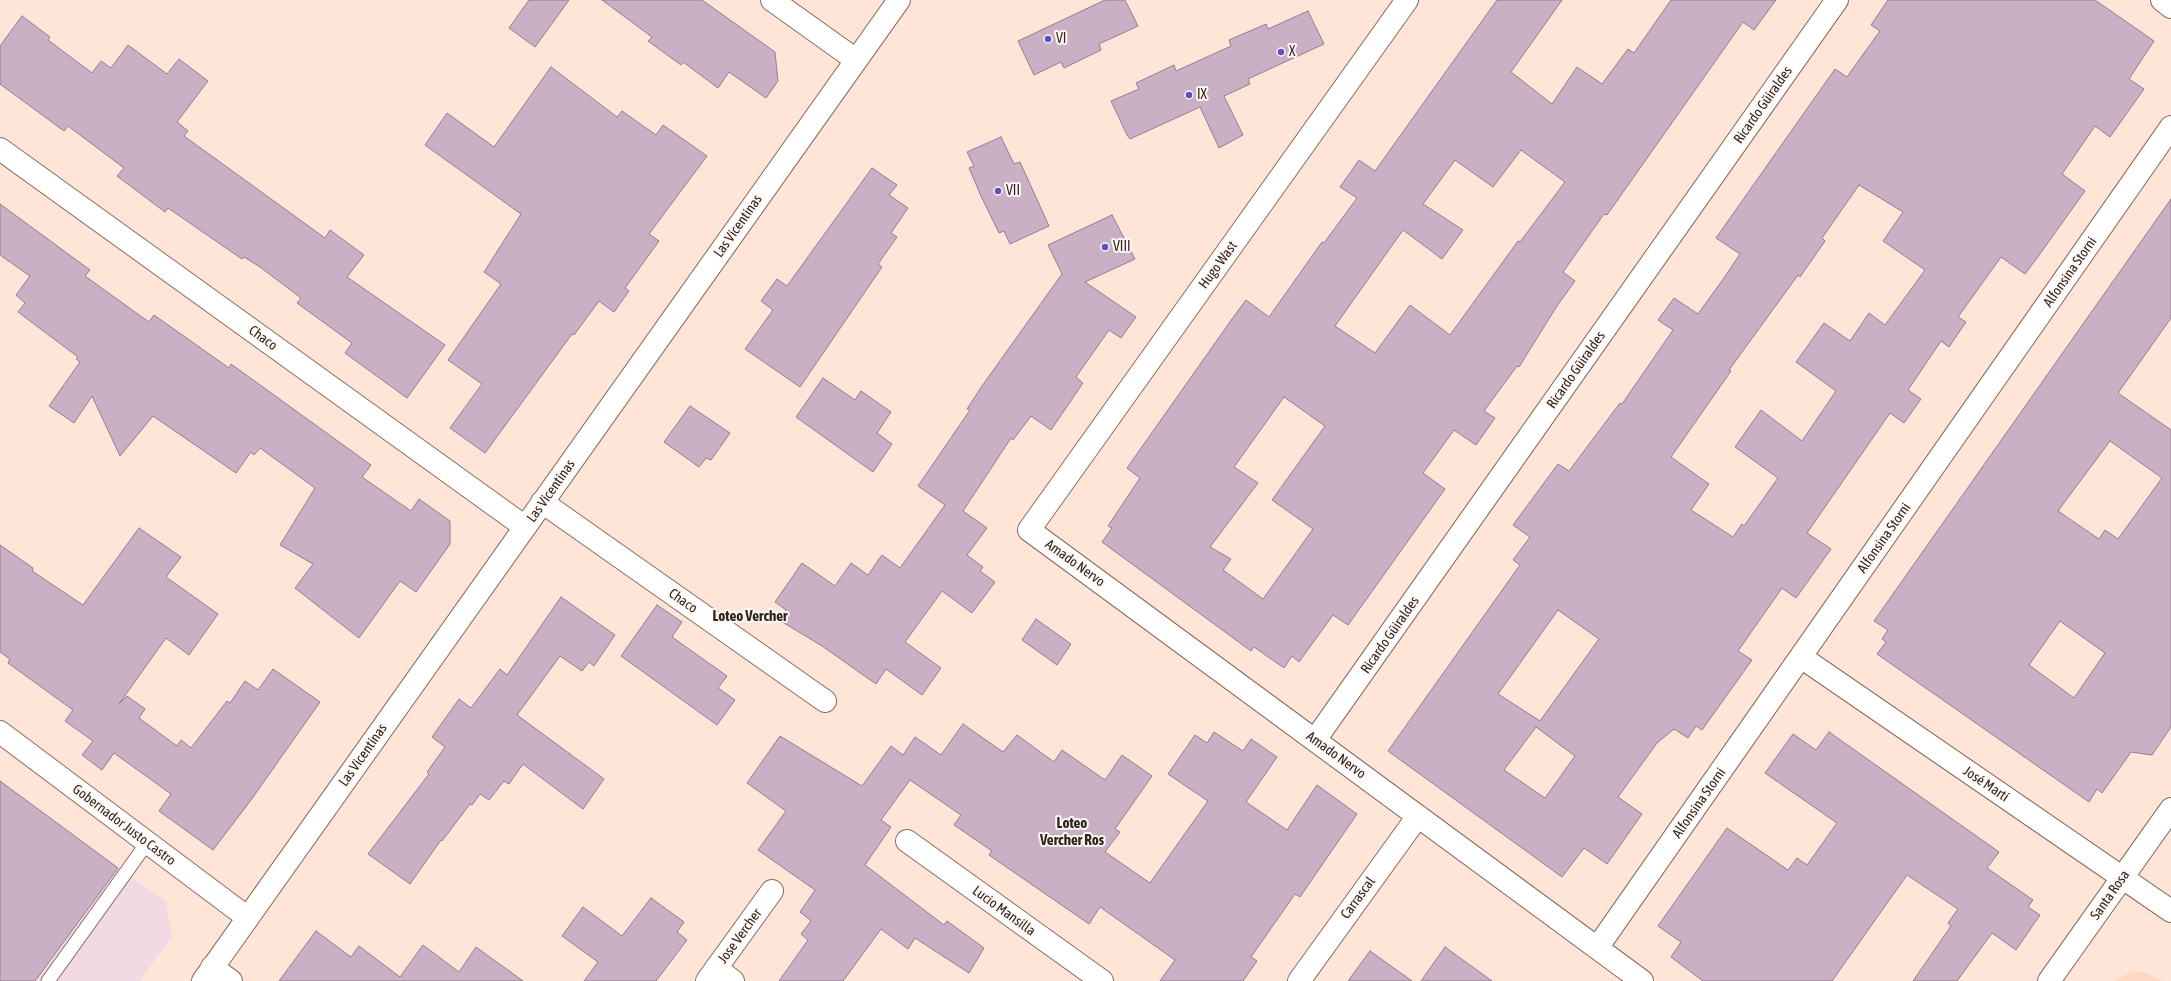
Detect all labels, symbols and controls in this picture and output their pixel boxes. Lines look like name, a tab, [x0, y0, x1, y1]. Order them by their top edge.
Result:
place label: VI	[1056, 31, 1066, 47]
marker: VI	[1043, 34, 1053, 44]
place label: X	[1289, 44, 1295, 60]
marker: X	[1276, 47, 1286, 57]
street label: Ricardo Güiraldes	[1730, 63, 1796, 147]
place label: IX	[1197, 87, 1207, 103]
marker: IX	[1184, 90, 1194, 100]
place label: VII	[1006, 183, 1020, 199]
marker: VII	[993, 186, 1003, 196]
street label: Las Vicentinas	[710, 191, 766, 261]
street label: Alfonsina Storni	[2040, 234, 2100, 310]
street label: Hugo Wast	[1195, 238, 1241, 292]
place label: VIII	[1113, 239, 1131, 255]
marker: VIII	[1100, 242, 1110, 252]
street label: Chaco	[245, 322, 281, 354]
street label: Ricardo Güiraldes	[1543, 328, 1609, 412]
street label: Las Vicentinas	[523, 456, 579, 526]
street label: Alfonsina Storni	[1854, 500, 1914, 576]
street label: Amado Nervo	[1042, 536, 1108, 590]
street label: Chaco	[665, 585, 701, 617]
street label: Ricardo Güiraldes	[1357, 593, 1423, 677]
district label: Loteo Vercher	[712, 607, 788, 625]
street label: Las Vicentinas	[335, 720, 391, 790]
street label: Amado Nervo	[1303, 728, 1369, 782]
street label: José Martí	[1960, 763, 2012, 805]
street label: Alfonsina Storni	[1669, 765, 1729, 841]
street label: Gobernador Justo Castro	[69, 781, 179, 869]
district label: Loteo Vercher Ros	[1040, 814, 1104, 849]
street label: Santa Rosa	[2087, 867, 2133, 923]
street label: Carrascal	[1337, 874, 1379, 922]
street label: Lucio Mansilla	[969, 883, 1039, 939]
street label: Jose Vercher	[714, 905, 766, 967]

